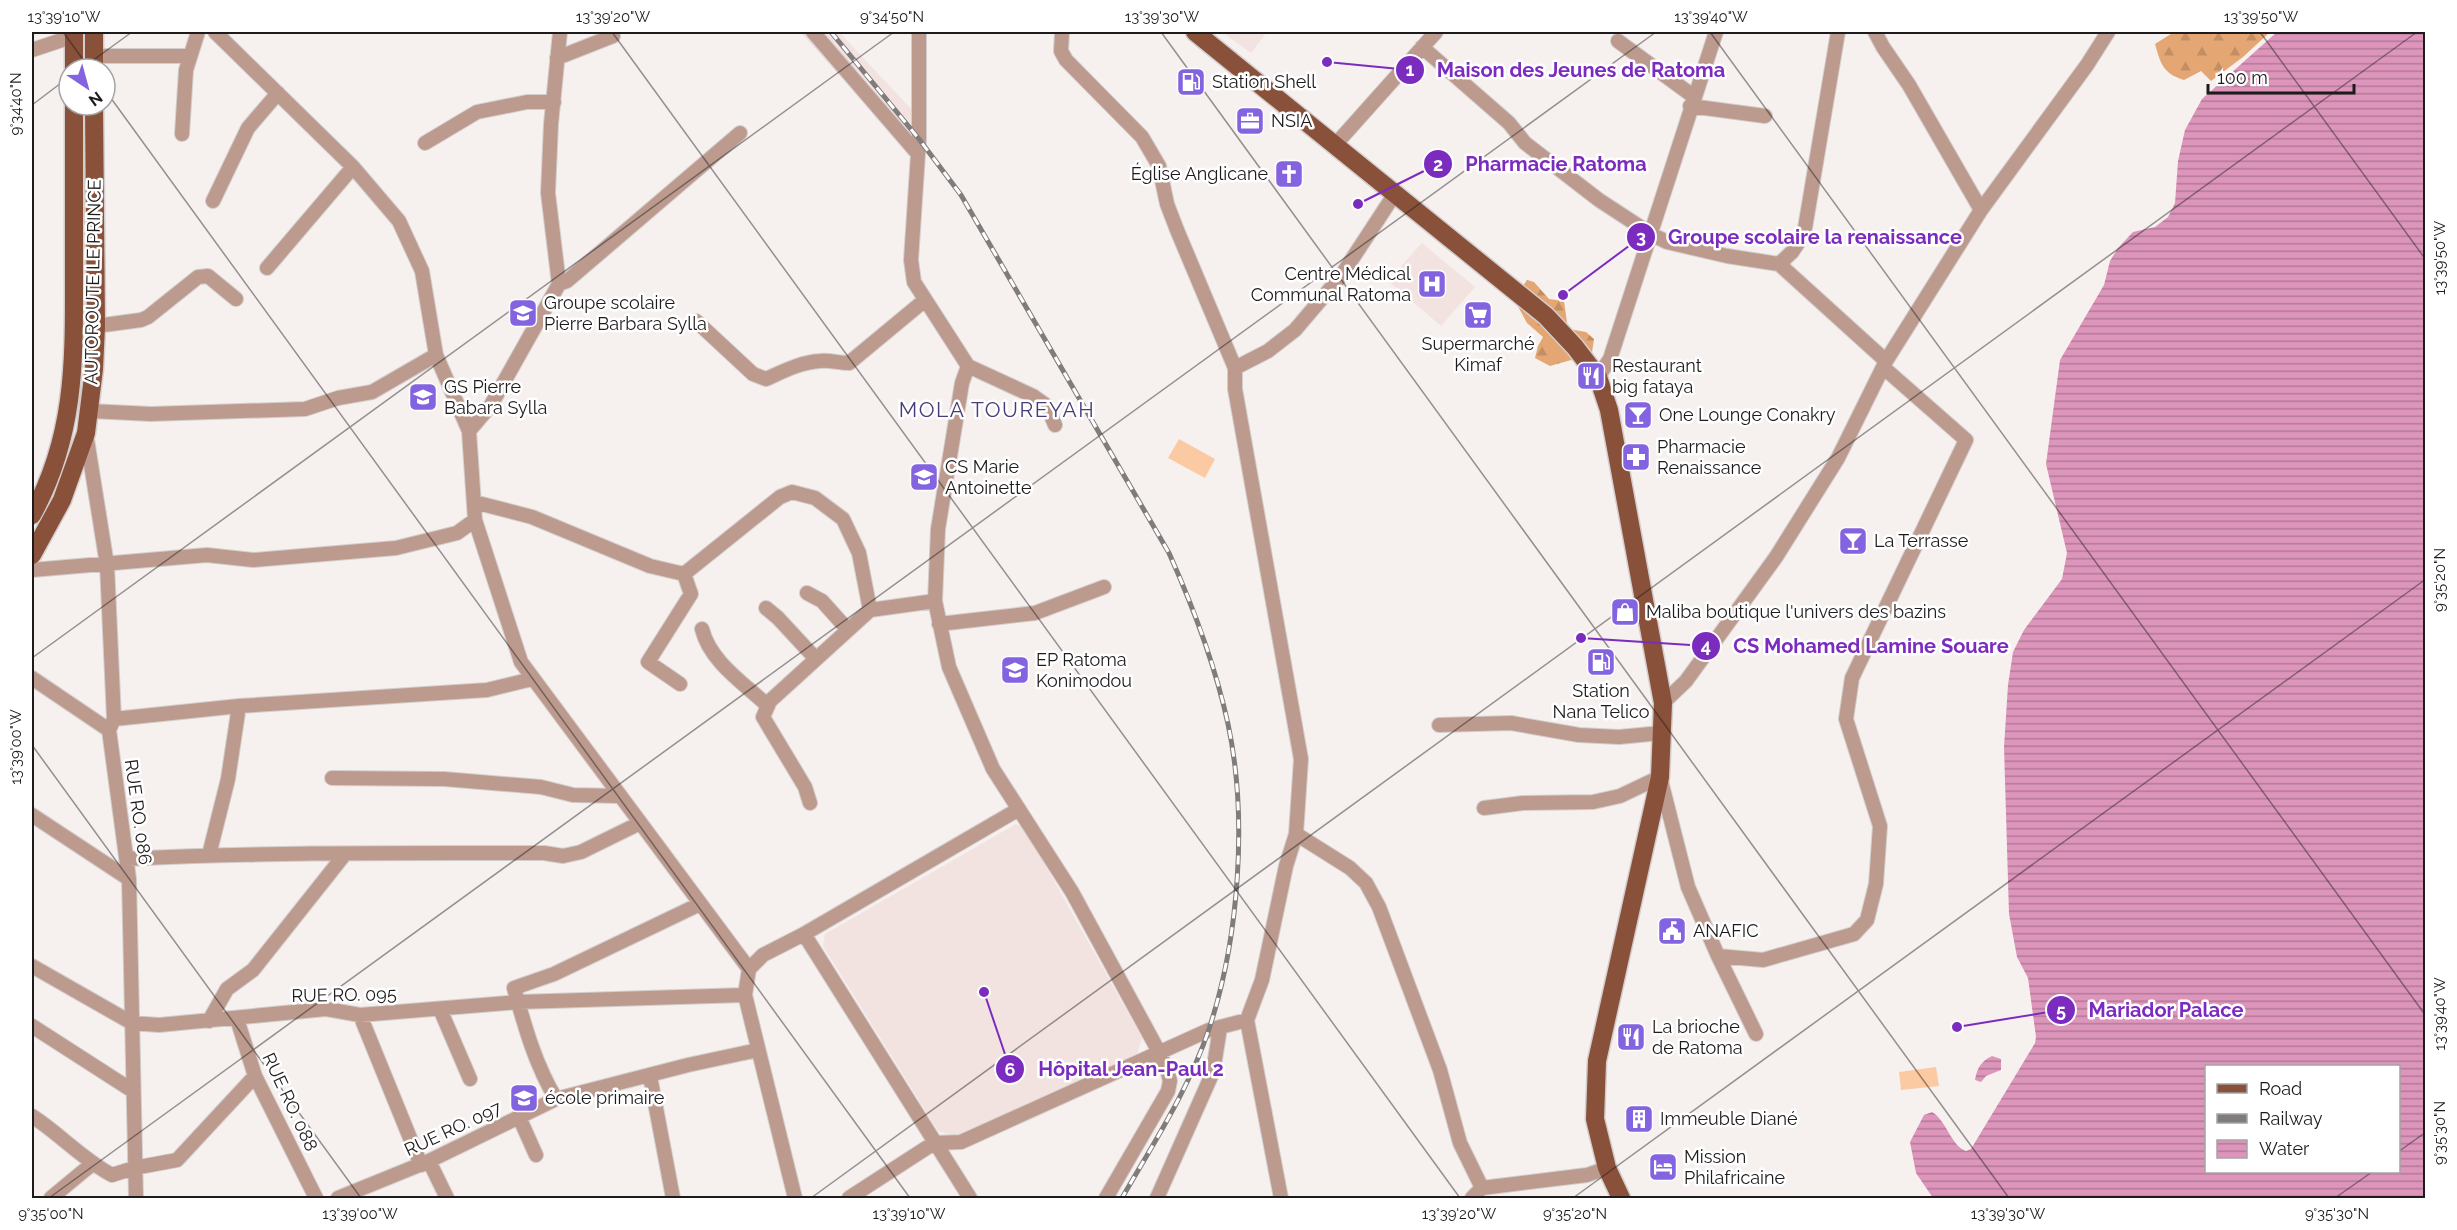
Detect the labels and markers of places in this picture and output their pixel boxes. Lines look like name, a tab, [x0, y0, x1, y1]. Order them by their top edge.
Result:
callout: Maison des Jeunes de Ratoma	[1395, 51, 1738, 89]
fuel station icon: Station Shell	[1175, 66, 1207, 98]
place label: Station Shell	[1212, 71, 1316, 92]
office icon: NSIA	[1234, 105, 1266, 137]
place label: NSIA	[1271, 110, 1312, 131]
callout: Pharmacie Ratoma	[1423, 145, 1658, 183]
church icon: Église Anglicane	[1273, 158, 1305, 190]
place label: Église Anglicane	[1131, 162, 1268, 184]
callout: Groupe scolaire la renaissance	[1626, 218, 1973, 256]
place label: Centre Médical Communal Ratoma	[1251, 263, 1411, 305]
hospital icon: Centre Médical Communal Ratoma	[1416, 268, 1448, 300]
place label: Groupe scolaire Pierre Barbara Sylla	[544, 292, 707, 334]
school or university icon: Groupe scolaire Pierre Barbara Sylla	[507, 297, 539, 329]
supermarket icon: Supermarché Kimaf	[1462, 299, 1494, 331]
place label: Supermarché Kimaf	[1422, 333, 1535, 375]
place label: Restaurant big fataya	[1612, 355, 1702, 397]
restaurant icon: Restaurant big fataya	[1575, 360, 1607, 392]
place label: GS Pierre Babara Sylla	[444, 376, 547, 418]
school or university icon: GS Pierre Babara Sylla	[407, 381, 439, 413]
bar icon: One Lounge Conakry	[1622, 399, 1654, 431]
place label: One Lounge Conakry	[1659, 404, 1836, 425]
place label: Pharmacie Renaissance	[1657, 436, 1762, 478]
pharmacy icon: Pharmacie Renaissance	[1620, 441, 1652, 473]
place label: CS Marie Antoinette	[945, 456, 1032, 498]
school or university icon: CS Marie Antoinette	[908, 461, 940, 493]
bar icon: La Terrasse	[1837, 525, 1869, 557]
place label: La Terrasse	[1874, 530, 1969, 551]
shop icon: Maliba boutique l'univers des bazins	[1609, 596, 1641, 628]
place label: Maliba boutique l'univers des bazins	[1646, 601, 1946, 622]
callout: CS Mohamed Lamine Souare	[1691, 627, 2021, 665]
fuel station icon: Station Nana Telico	[1585, 646, 1617, 678]
place label: EP Ratoma Konimodou	[1036, 649, 1132, 691]
school or university icon: EP Ratoma Konimodou	[999, 654, 1031, 686]
place label: Station Nana Telico	[1553, 680, 1650, 722]
public building icon: ANAFIC	[1656, 915, 1688, 947]
place label: ANAFIC	[1693, 920, 1759, 941]
callout: Mariador Palace	[2046, 991, 2255, 1029]
place label: La brioche de Ratoma	[1652, 1016, 1743, 1058]
restaurant icon: La brioche de Ratoma	[1615, 1021, 1647, 1053]
callout: Hôpital Jean-Paul 2	[995, 1050, 1236, 1088]
school or university icon: école primaire	[508, 1082, 540, 1114]
place label: école primaire	[545, 1087, 665, 1108]
building icon: Immeuble Diané	[1623, 1103, 1655, 1135]
place label: Immeuble Diané	[1660, 1108, 1798, 1129]
place label: Mission Philafricaine	[1684, 1146, 1786, 1188]
hotel icon: Mission Philafricaine	[1647, 1151, 1679, 1183]

